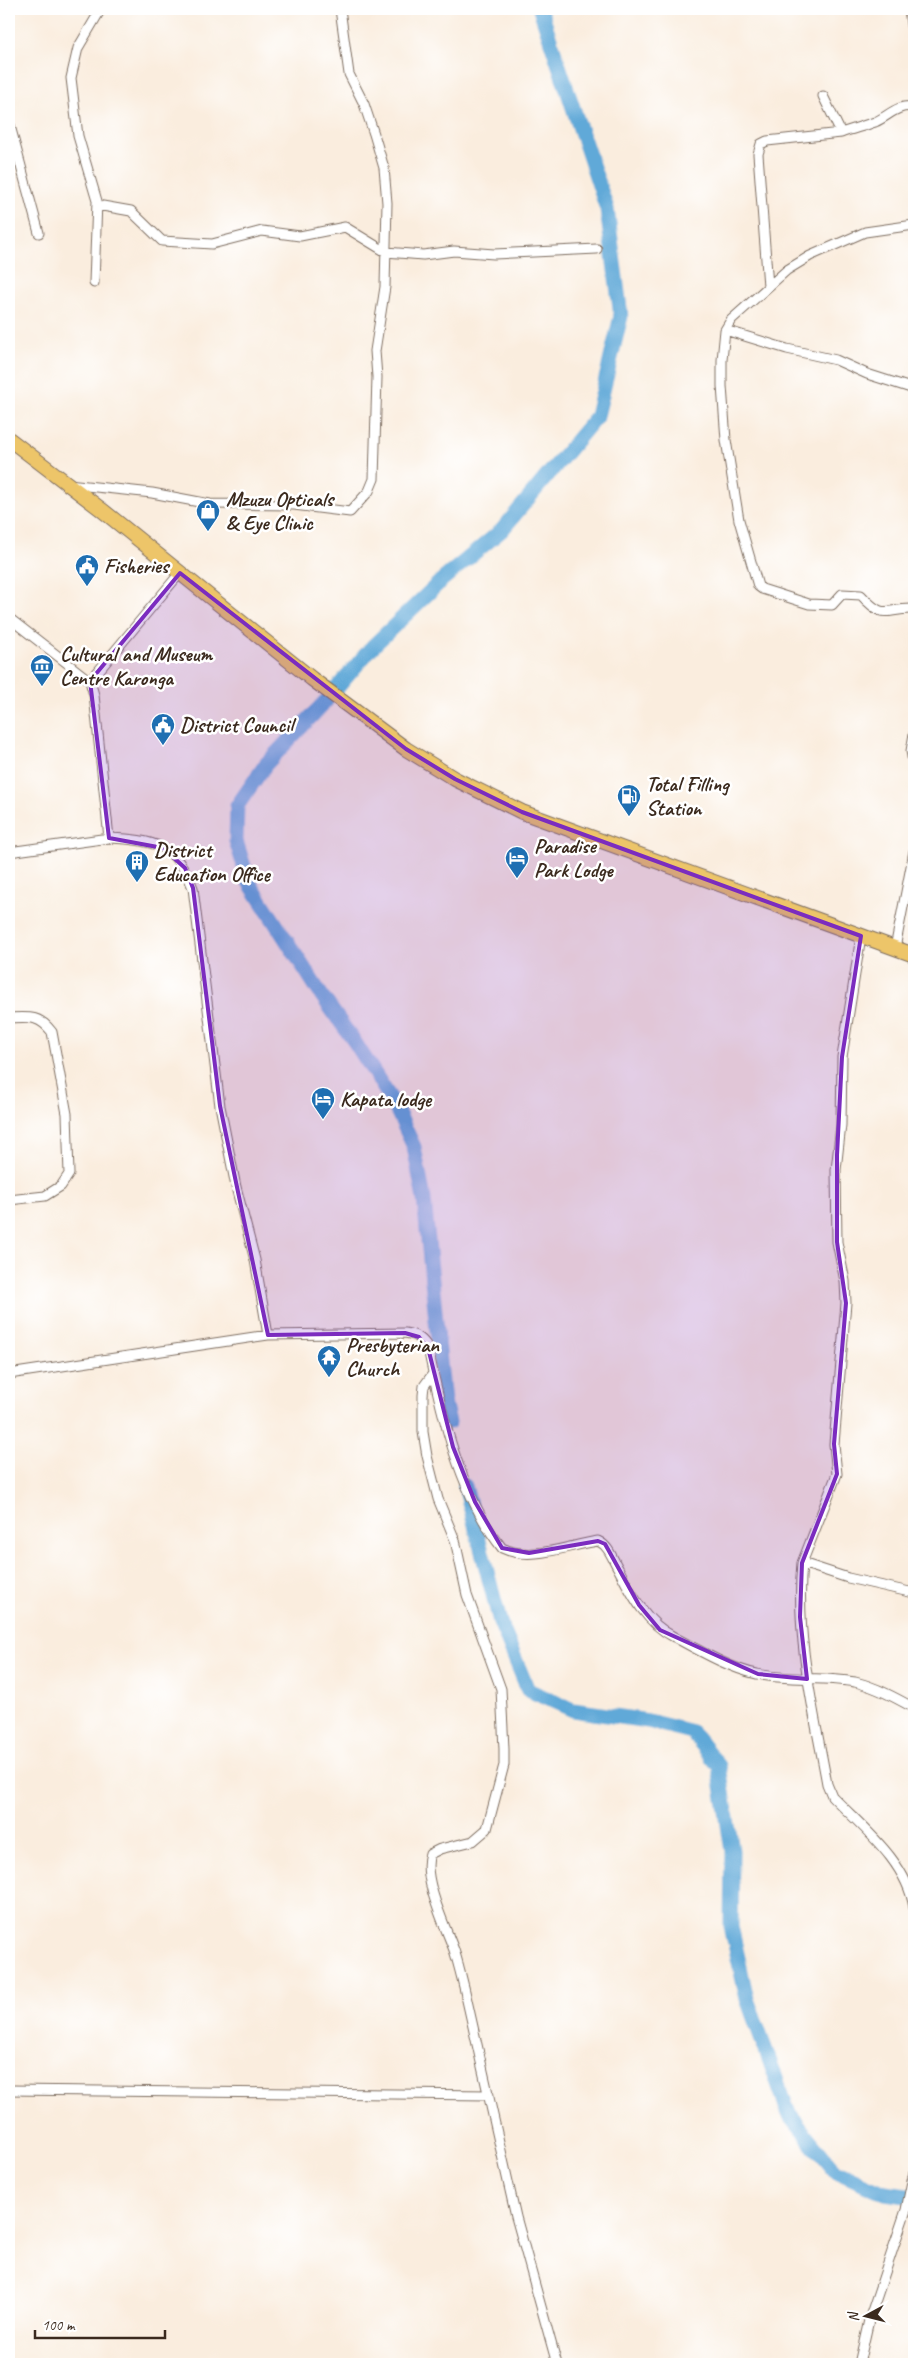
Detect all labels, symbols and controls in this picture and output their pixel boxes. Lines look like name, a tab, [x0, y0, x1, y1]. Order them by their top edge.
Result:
place label: Mzuzu Opticals & Eye Clinic	[226, 486, 336, 536]
shop icon: Mzuzu Opticals & Eye Clinic	[195, 498, 221, 532]
public building icon: Fisheries	[74, 553, 100, 587]
place label: Fisheries	[104, 553, 171, 579]
place label: Cultural and Museum Centre Karonga	[60, 641, 213, 691]
museum icon: Cultural and Museum Centre Karonga	[29, 653, 55, 687]
public building icon: District Council	[150, 712, 176, 746]
place label: District Council	[180, 712, 297, 738]
place label: Total Filling Station	[646, 771, 731, 821]
fuel station icon: Total Filling Station	[616, 783, 642, 817]
place label: Paradise Park Lodge	[534, 833, 614, 883]
place label: District Education Office	[154, 837, 272, 887]
hotel icon: Paradise Park Lodge	[504, 845, 530, 879]
building icon: District Education Office	[124, 849, 150, 883]
hotel icon: Kapata lodge	[310, 1086, 336, 1120]
place label: Kapata lodge	[340, 1086, 433, 1112]
place label: Presbyterian Church	[346, 1332, 440, 1382]
temple icon: Presbyterian Church	[316, 1344, 342, 1378]
north arrow	[840, 2290, 890, 2340]
scale bar	[35, 2308, 165, 2340]
text: N	[844, 2310, 863, 2323]
text: 100 m	[42, 2316, 76, 2335]

